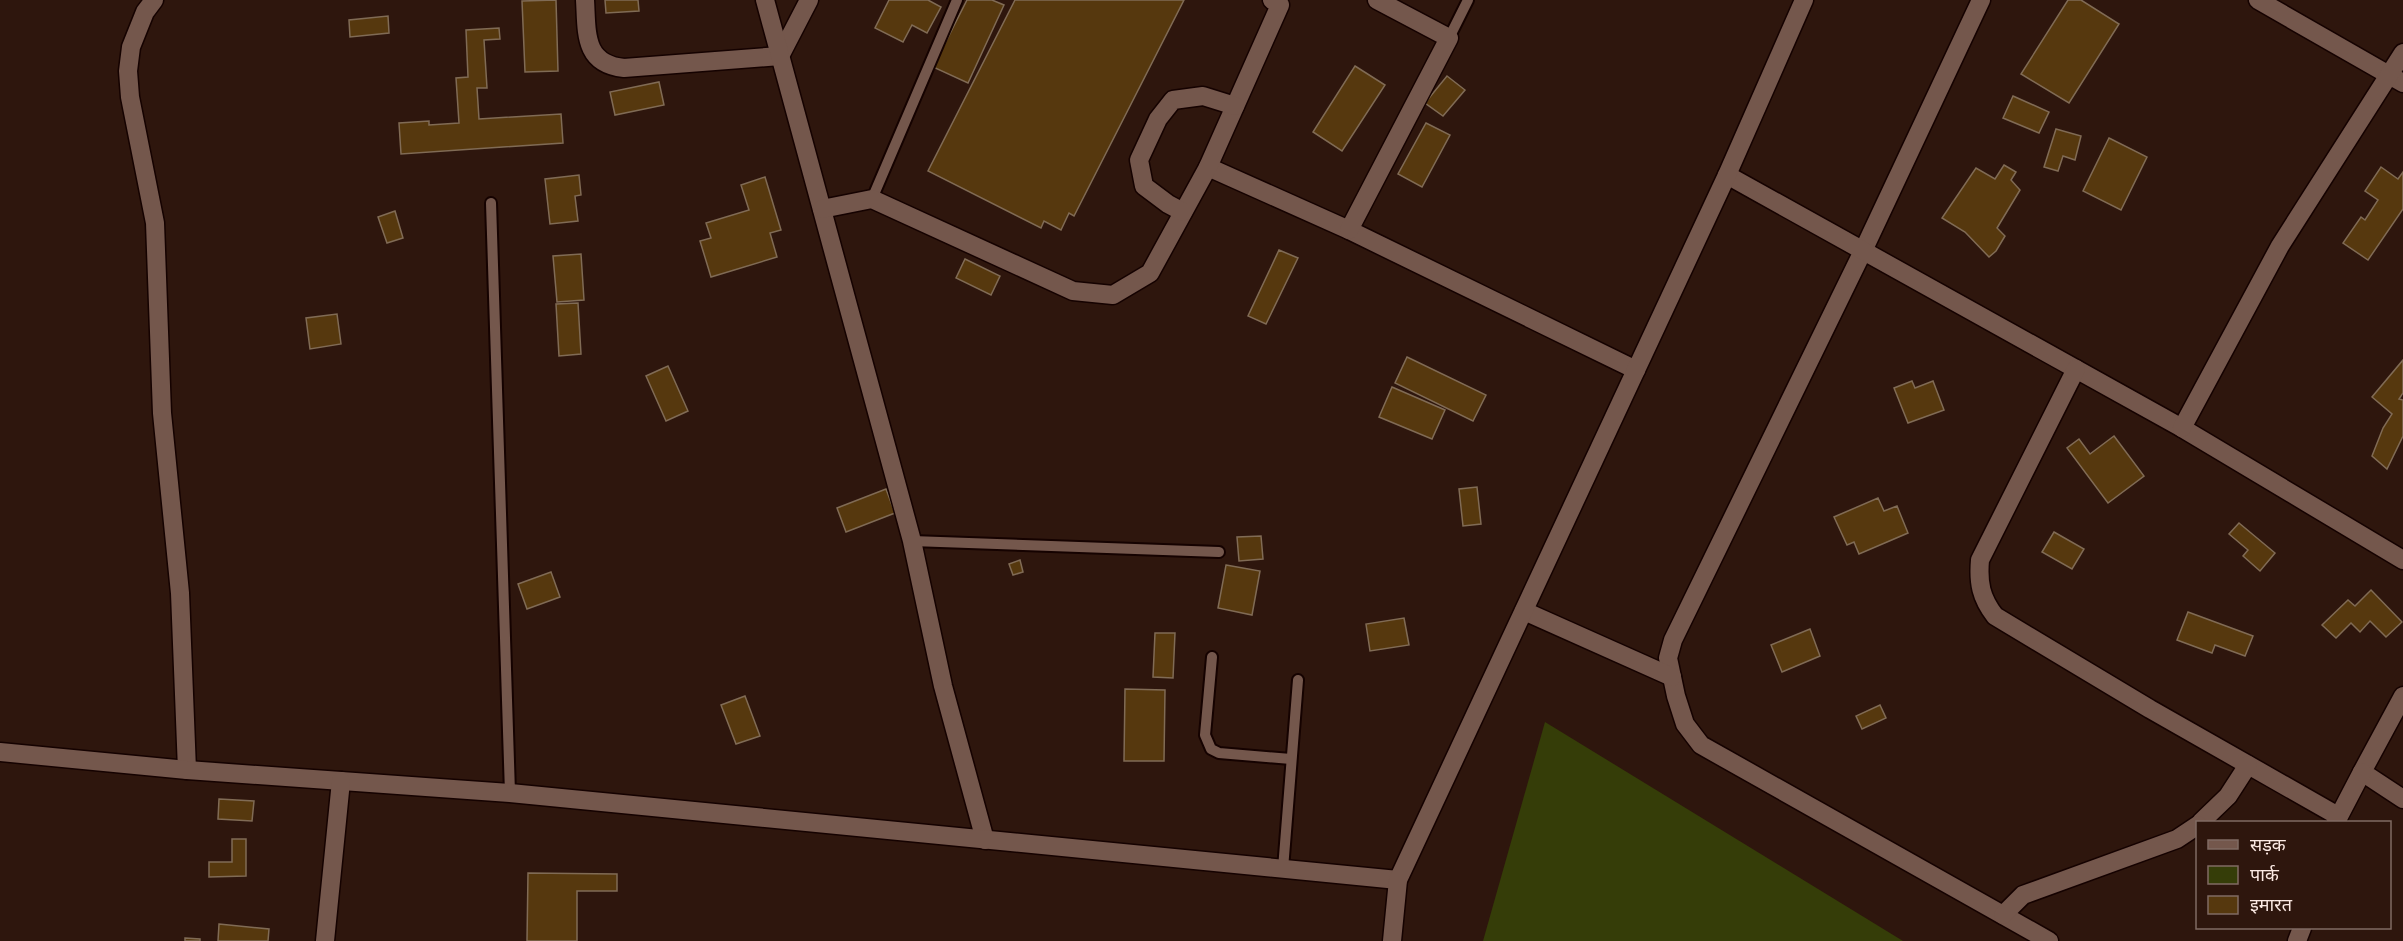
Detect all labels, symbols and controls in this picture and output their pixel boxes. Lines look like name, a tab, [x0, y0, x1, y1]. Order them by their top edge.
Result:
legend	[2196, 821, 2391, 929]
text: सड़क	[2250, 833, 2287, 858]
text: पार्क	[2250, 863, 2280, 888]
text: इमारत	[2250, 893, 2293, 918]

